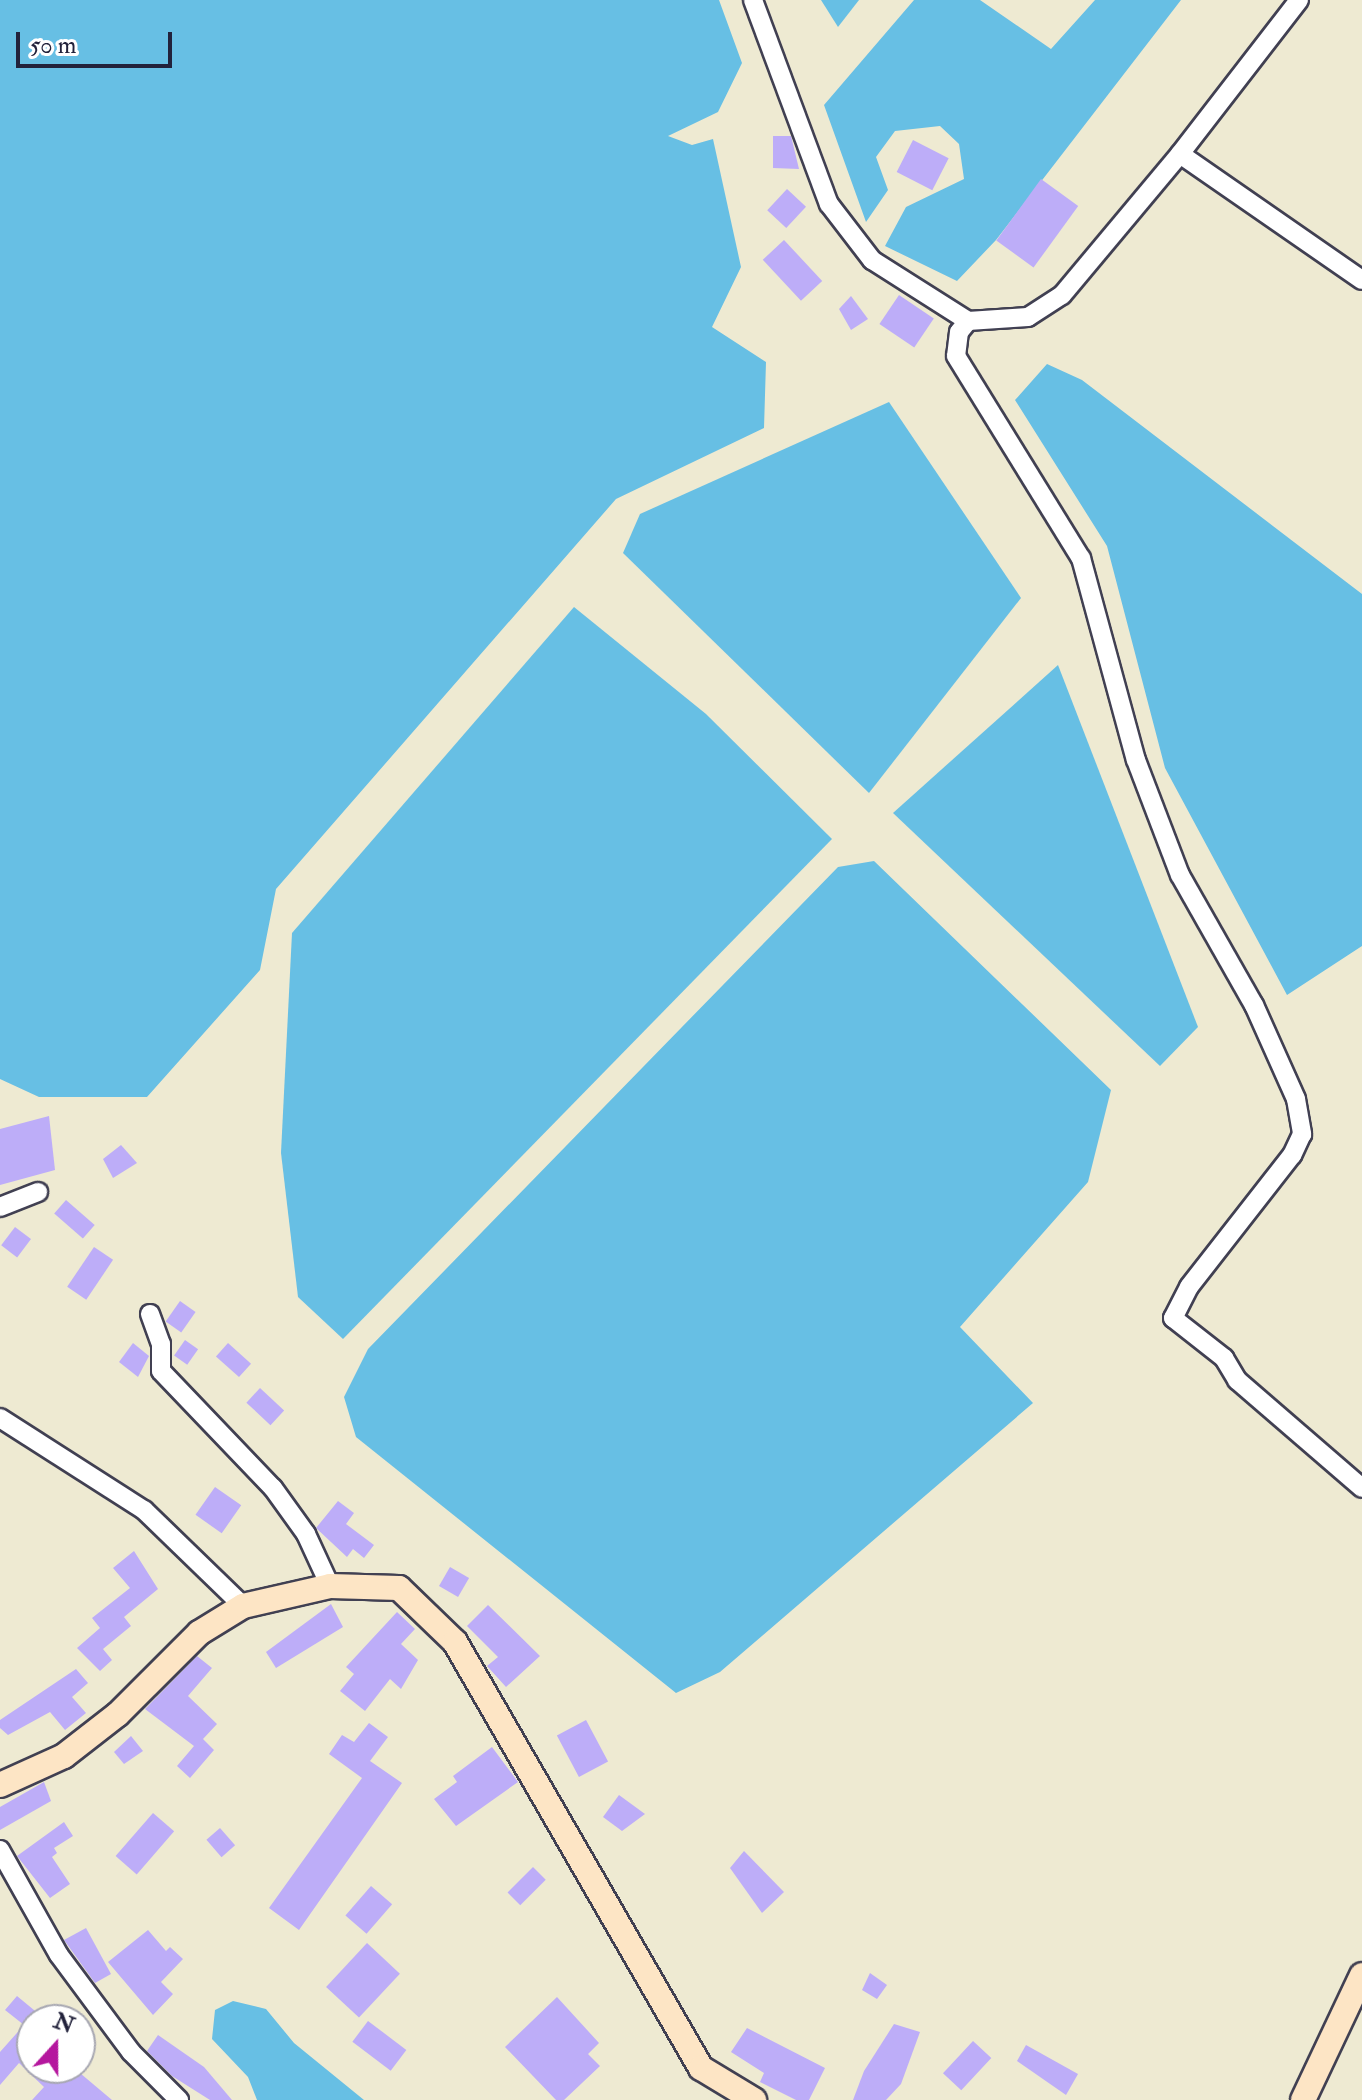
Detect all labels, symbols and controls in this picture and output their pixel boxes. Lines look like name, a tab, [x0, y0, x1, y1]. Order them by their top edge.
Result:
scale bar	[20, 16, 176, 66]
text: 50 m	[30, 30, 76, 61]
north arrow	[16, 2004, 96, 2084]
text: N	[50, 2007, 78, 2040]

